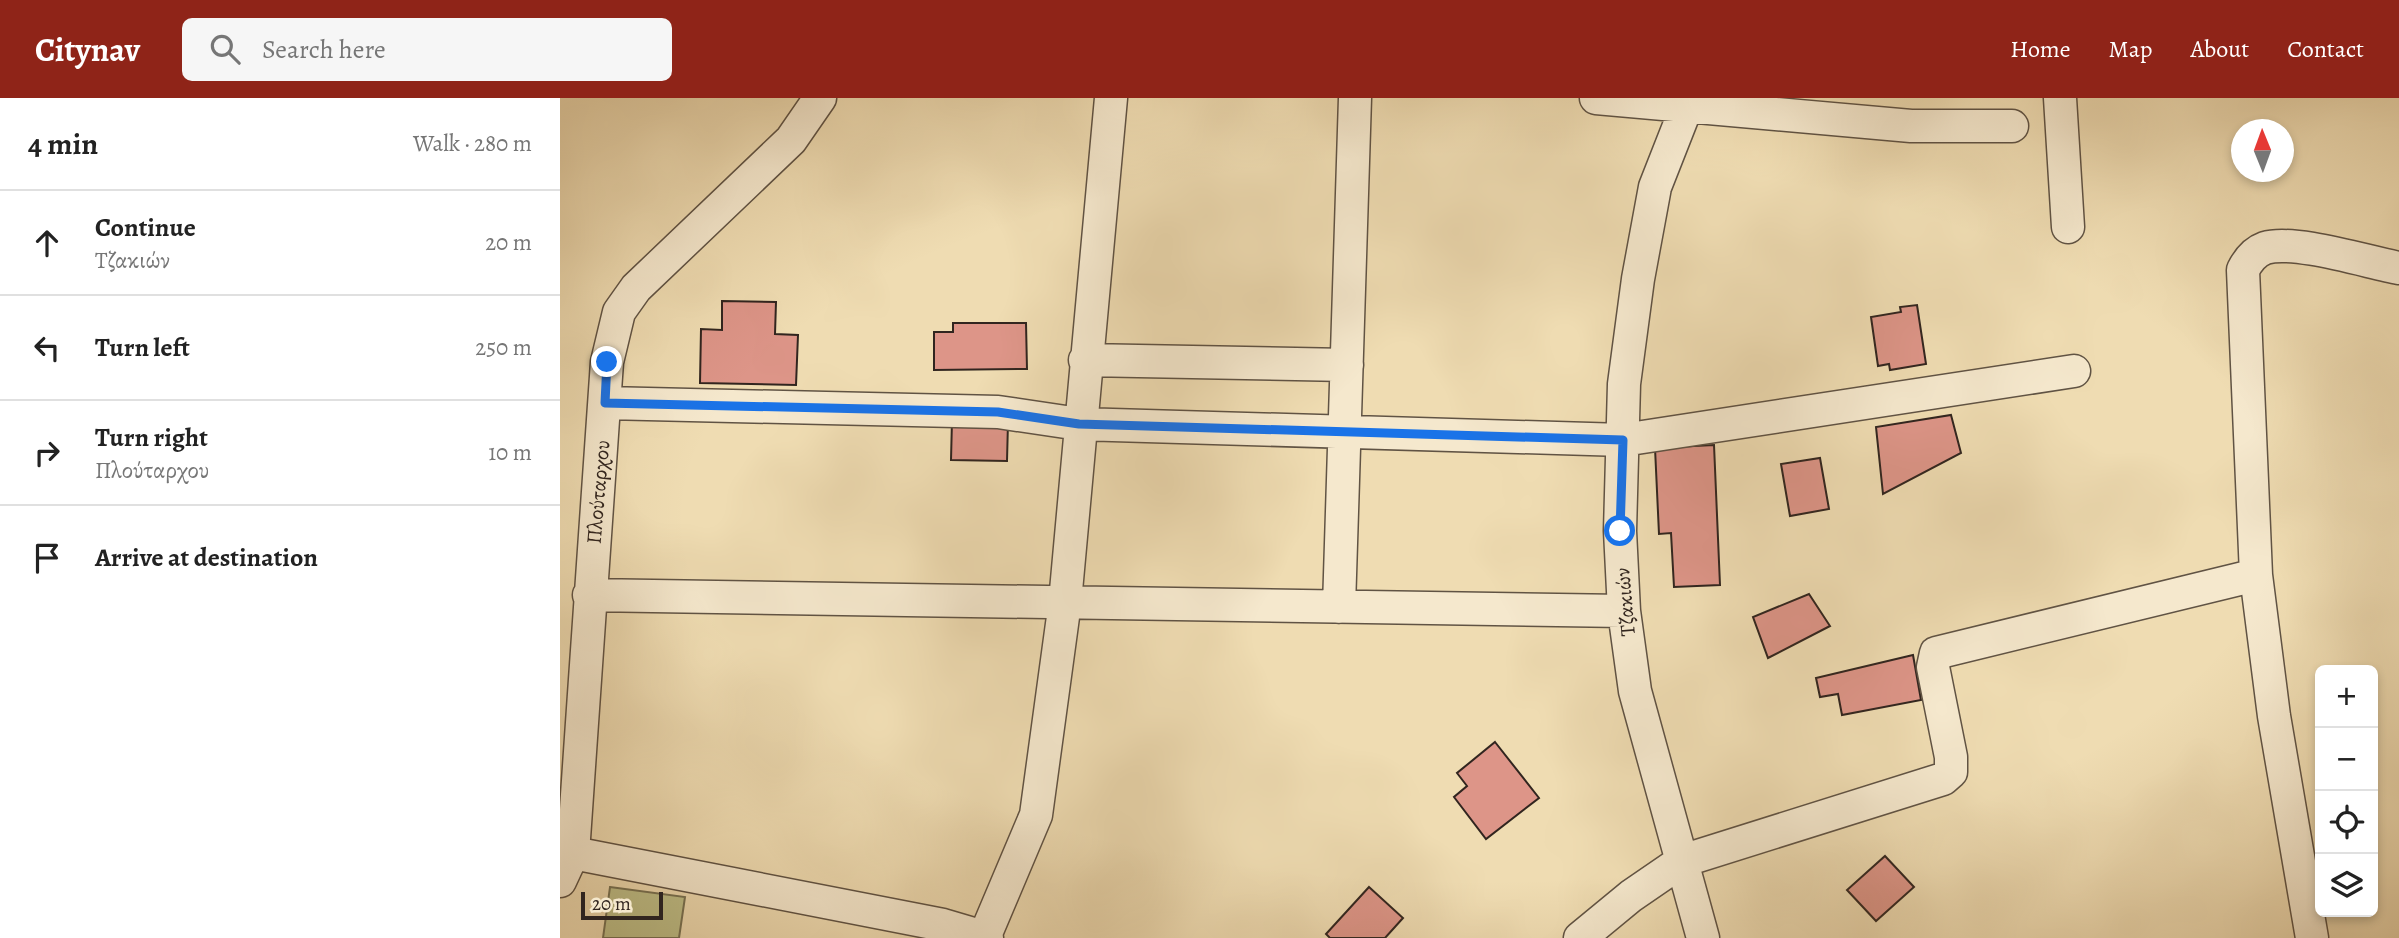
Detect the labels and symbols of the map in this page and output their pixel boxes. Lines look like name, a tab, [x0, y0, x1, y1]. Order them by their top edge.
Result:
north arrow	[2231, 119, 2294, 182]
route end	[591, 346, 622, 377]
street label: Πλούταρχου	[580, 439, 616, 545]
route start	[1604, 515, 1635, 546]
street label: Τζακιών	[1608, 566, 1642, 637]
scale bar	[581, 889, 663, 921]

